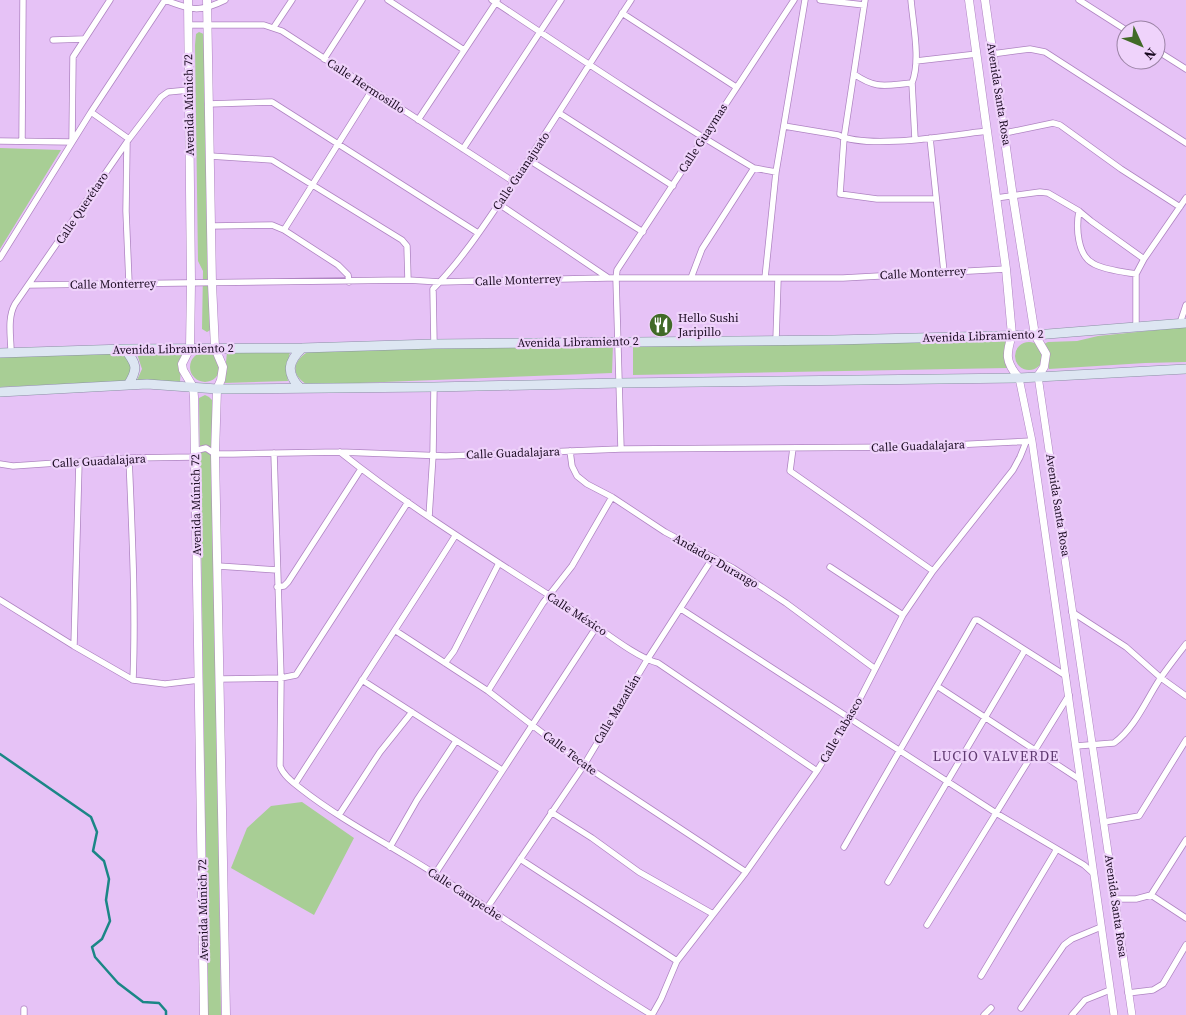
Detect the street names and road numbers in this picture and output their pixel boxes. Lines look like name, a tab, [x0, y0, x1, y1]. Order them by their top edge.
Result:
street label: Avenida Santa Rosa	[983, 42, 1015, 147]
street label: Avenida Múnich 72	[180, 54, 198, 156]
street label: Calle Hermosillo	[324, 55, 408, 117]
street label: Calle Guaymas	[675, 100, 731, 176]
street label: Calle Guanajuato	[489, 128, 553, 213]
street label: Calle Querétaro	[52, 168, 112, 247]
street label: Calle Monterrey	[879, 263, 967, 283]
street label: Calle Monterrey	[475, 270, 562, 290]
street label: Calle Monterrey	[70, 275, 157, 293]
street label: Avenida Libramiento 2	[922, 326, 1044, 346]
street label: Avenida Libramiento 2	[517, 333, 639, 351]
street label: Avenida Libramiento 2	[112, 340, 234, 358]
street label: Calle Guadalajara	[871, 436, 966, 456]
street label: Calle Guadalajara	[466, 443, 561, 463]
street label: Calle Guadalajara	[52, 451, 147, 471]
street label: Avenida Santa Rosa	[1042, 453, 1074, 558]
street label: Avenida Múnich 72	[187, 454, 205, 556]
street label: Andador Durango	[671, 530, 762, 592]
street label: Calle México	[544, 589, 611, 640]
street label: Calle Mazatlán	[590, 671, 644, 747]
street label: Calle Tabasco	[816, 694, 866, 766]
street label: Calle Tecate	[540, 727, 600, 779]
street label: Avenida Santa Rosa	[1101, 854, 1131, 959]
street label: Avenida Múnich 72	[194, 859, 212, 961]
street label: Calle Campeche	[425, 864, 505, 924]

